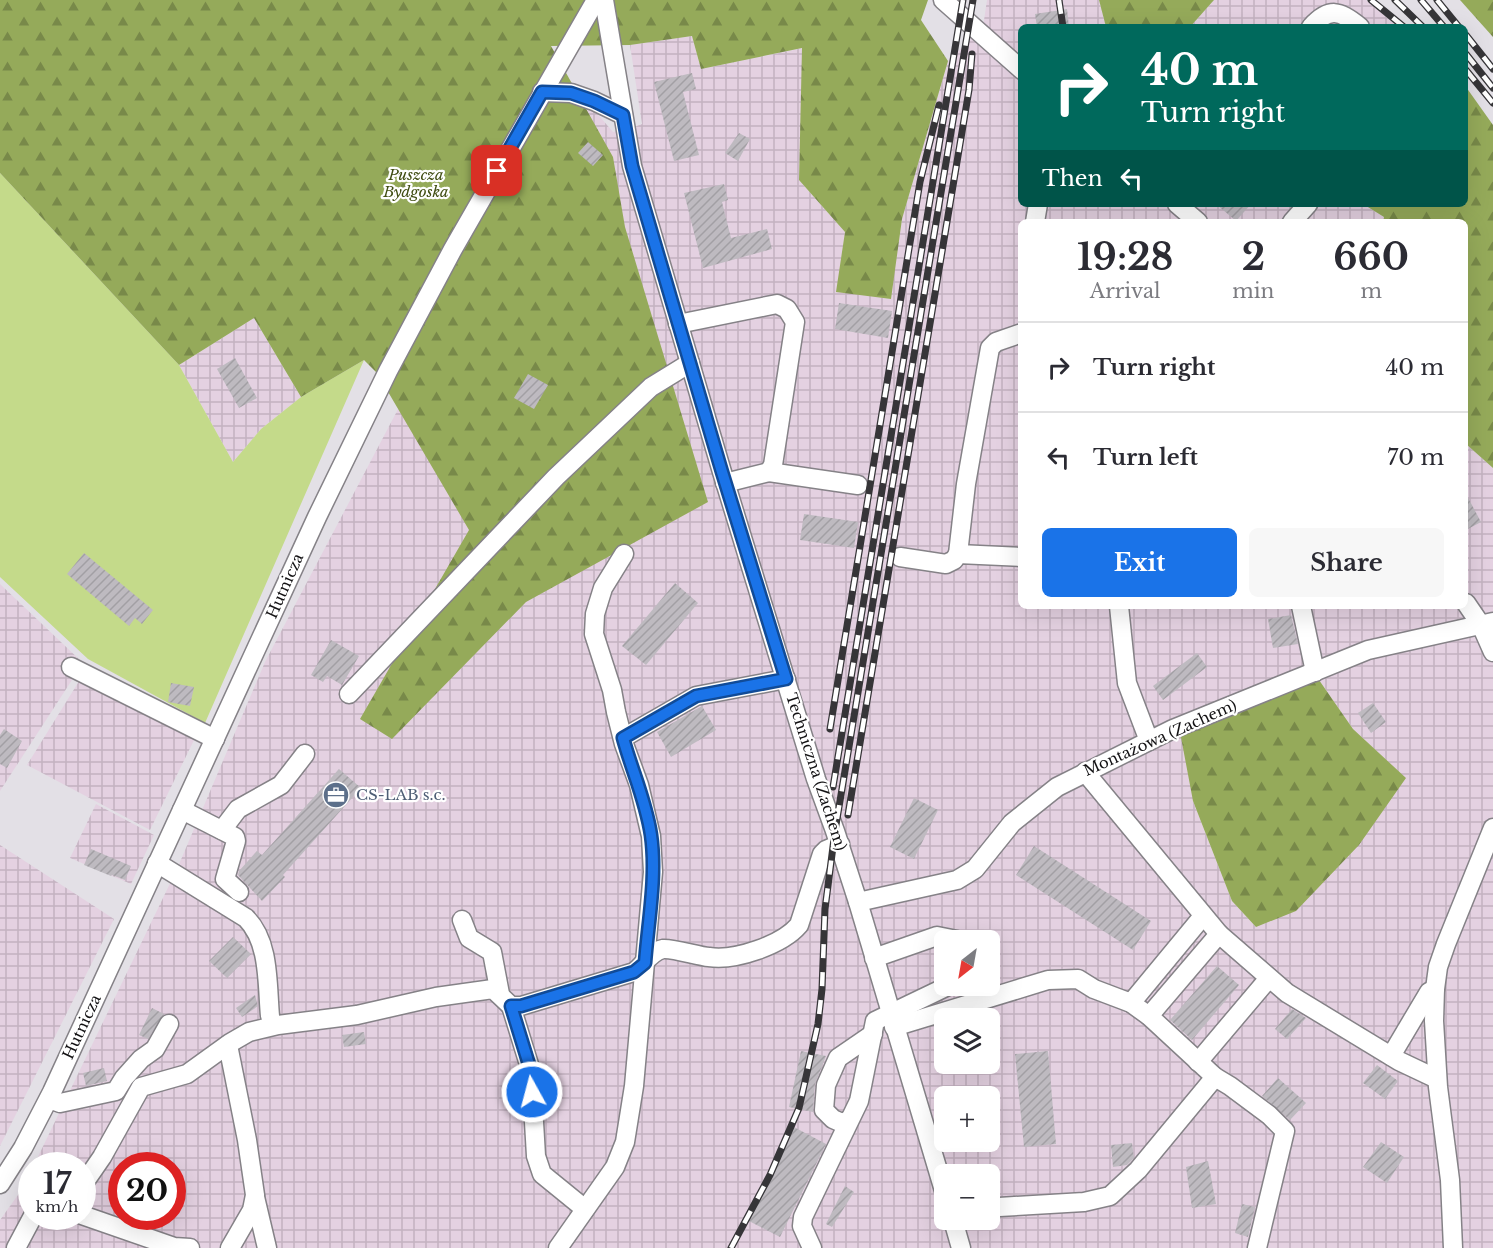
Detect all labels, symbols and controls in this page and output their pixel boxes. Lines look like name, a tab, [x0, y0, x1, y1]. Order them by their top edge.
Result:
text: 40 m	[1141, 44, 1258, 96]
icon: right	[1042, 48, 1120, 126]
text: Turn right	[1141, 96, 1285, 129]
pin	[471, 145, 522, 196]
icon: arrive	[480, 154, 513, 187]
icon: left	[1115, 162, 1148, 195]
park label: Puszcza Bydgoska	[382, 165, 449, 201]
text: Then	[1042, 165, 1103, 192]
text: 19:28	[1077, 235, 1173, 280]
text: 2	[1242, 235, 1265, 280]
text: 660	[1333, 235, 1409, 280]
text: Arrival	[1090, 279, 1161, 303]
text: min	[1232, 279, 1274, 303]
text: m	[1360, 279, 1382, 303]
icon: right	[1042, 351, 1075, 384]
text: Turn right	[1093, 354, 1215, 381]
text: 40 m	[1386, 354, 1444, 381]
icon: left	[1042, 441, 1075, 474]
text: Turn left	[1093, 444, 1198, 471]
text: 70 m	[1387, 444, 1444, 471]
button: Exit	[1042, 528, 1237, 597]
button: Share	[1249, 528, 1444, 597]
street label: Hutnicza	[262, 550, 308, 621]
street label: Techniczna (Zachem)	[782, 691, 851, 853]
street label: Montażowa (Zachem)	[1080, 695, 1239, 780]
office icon: CS-LAB s.c.	[321, 780, 351, 810]
place label: CS-LAB s.c.	[356, 785, 446, 804]
north arrow	[934, 930, 1000, 996]
map controls	[934, 930, 1000, 1230]
street label: Hutnicza	[58, 991, 105, 1062]
button: layers	[934, 1008, 1000, 1074]
position arrow	[500, 1060, 564, 1124]
button: +	[934, 1086, 1000, 1152]
speed limit sign: 20	[108, 1152, 186, 1230]
button: −	[934, 1164, 1000, 1230]
text: 17	[43, 1165, 71, 1202]
text: km/h	[36, 1197, 78, 1216]

